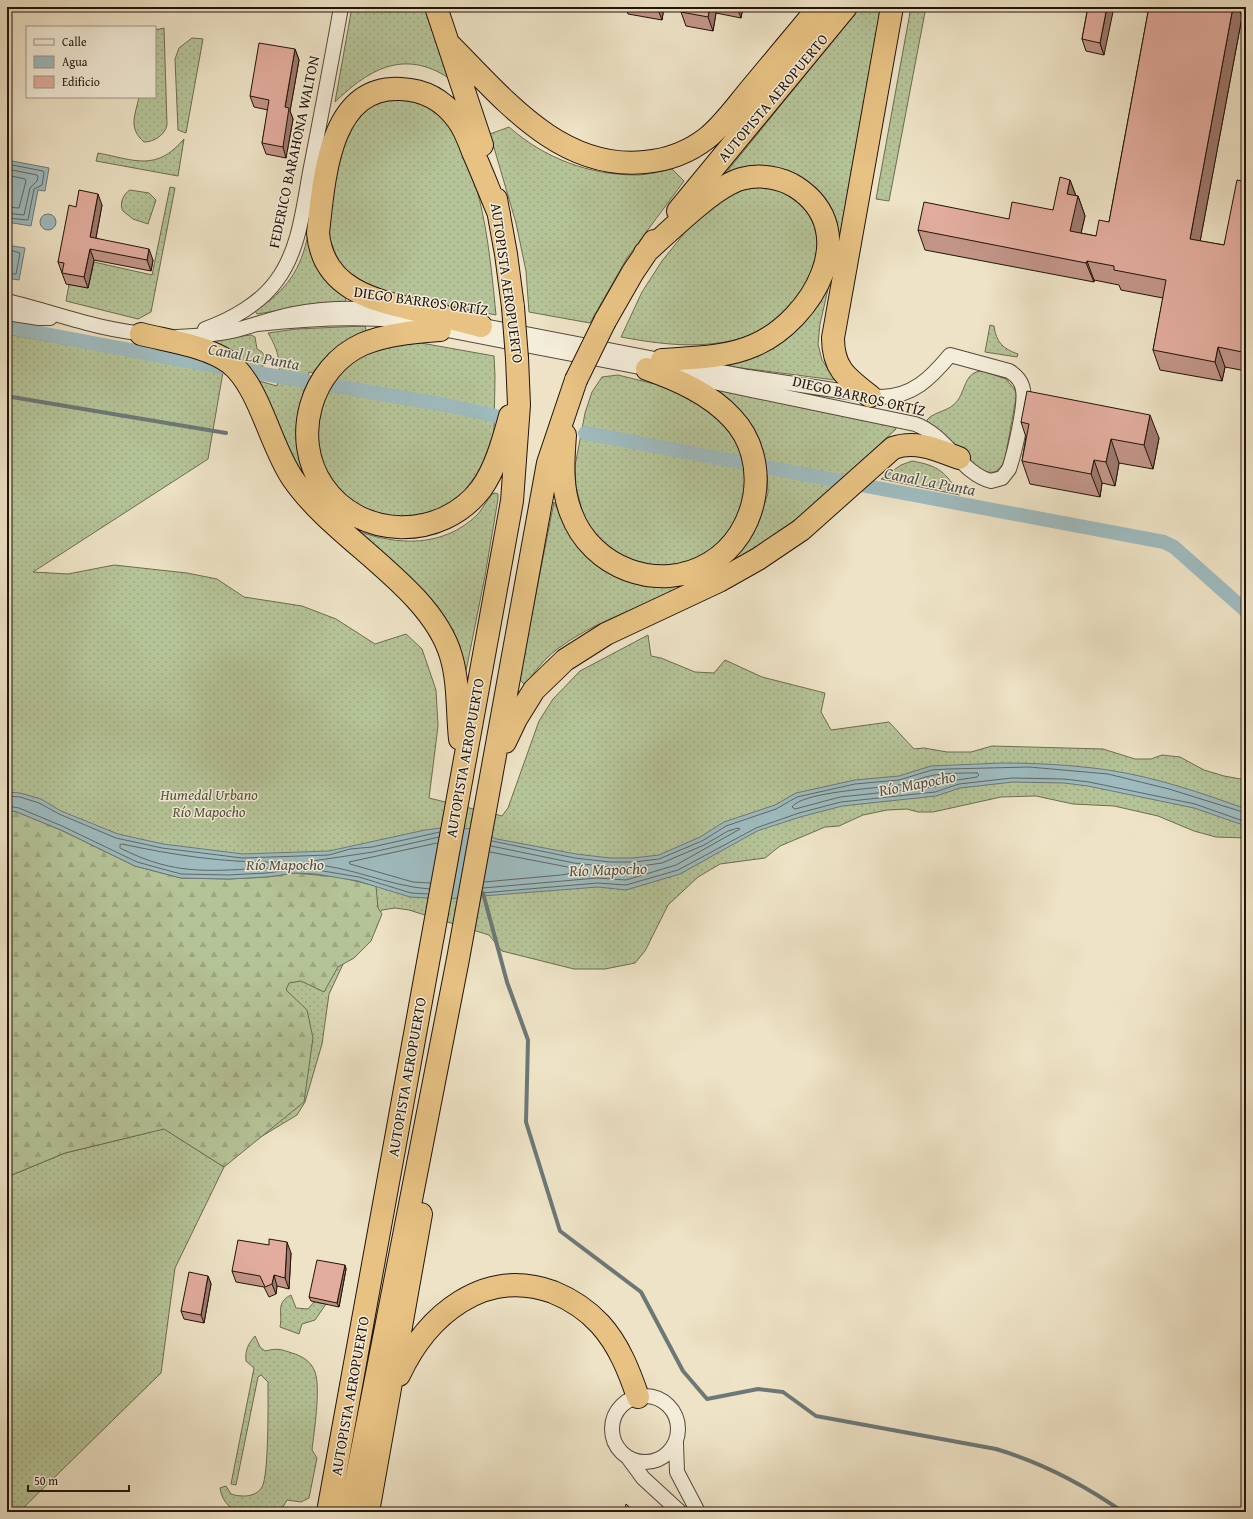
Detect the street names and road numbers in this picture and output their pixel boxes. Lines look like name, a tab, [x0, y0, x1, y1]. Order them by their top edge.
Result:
street label: AUTOPISTA AEROPUERTO	[713, 29, 833, 166]
street label: FEDERICO BARAHONA WALTON	[263, 53, 324, 250]
street label: AUTOPISTA AEROPUERTO	[486, 201, 529, 364]
street label: DIEGO BARROS ORTÍZ	[352, 281, 490, 320]
street label: DIEGO BARROS ORTÍZ	[791, 370, 928, 421]
street label: AUTOPISTA AEROPUERTO	[440, 676, 489, 839]
street label: AUTOPISTA AEROPUERTO	[382, 995, 431, 1158]
street label: AUTOPISTA AEROPUERTO	[325, 1314, 374, 1477]

